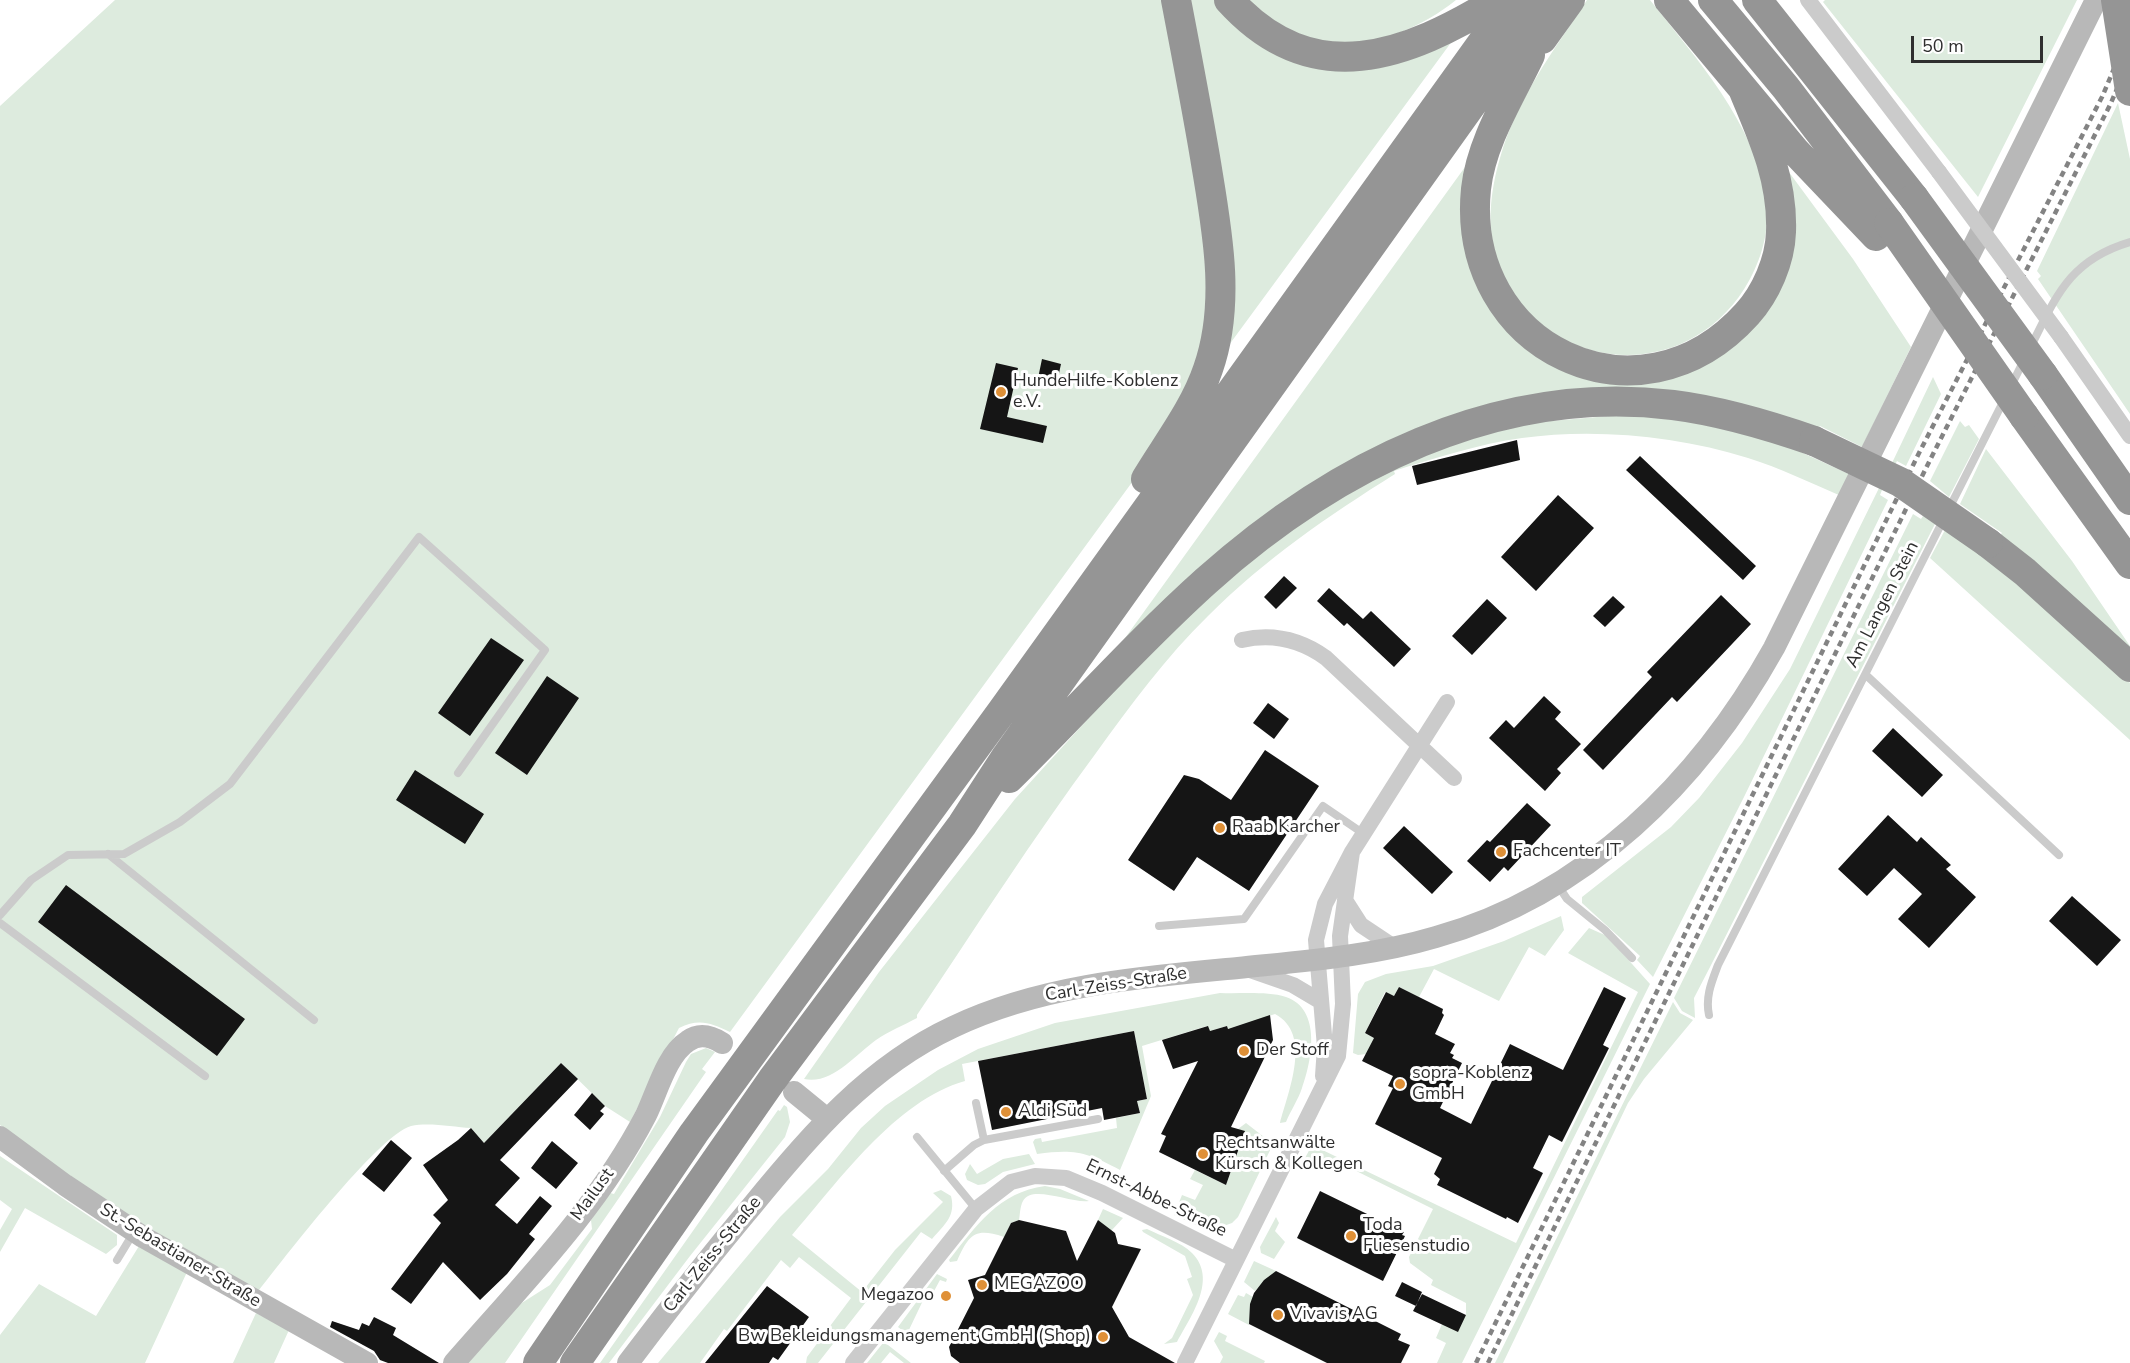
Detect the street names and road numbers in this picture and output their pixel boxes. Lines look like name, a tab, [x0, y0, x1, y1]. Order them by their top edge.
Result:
street label: Am Langen Stein	[1842, 538, 1924, 672]
street label: Carl-Zeiss-Straße	[1044, 963, 1188, 1007]
street label: Ernst-Abbe-Straße	[1082, 1156, 1230, 1242]
street label: Mailust	[567, 1165, 619, 1225]
street label: Carl-Zeiss-Straße	[660, 1193, 766, 1317]
street label: St.-Sebastianer-Straße	[95, 1199, 265, 1313]

